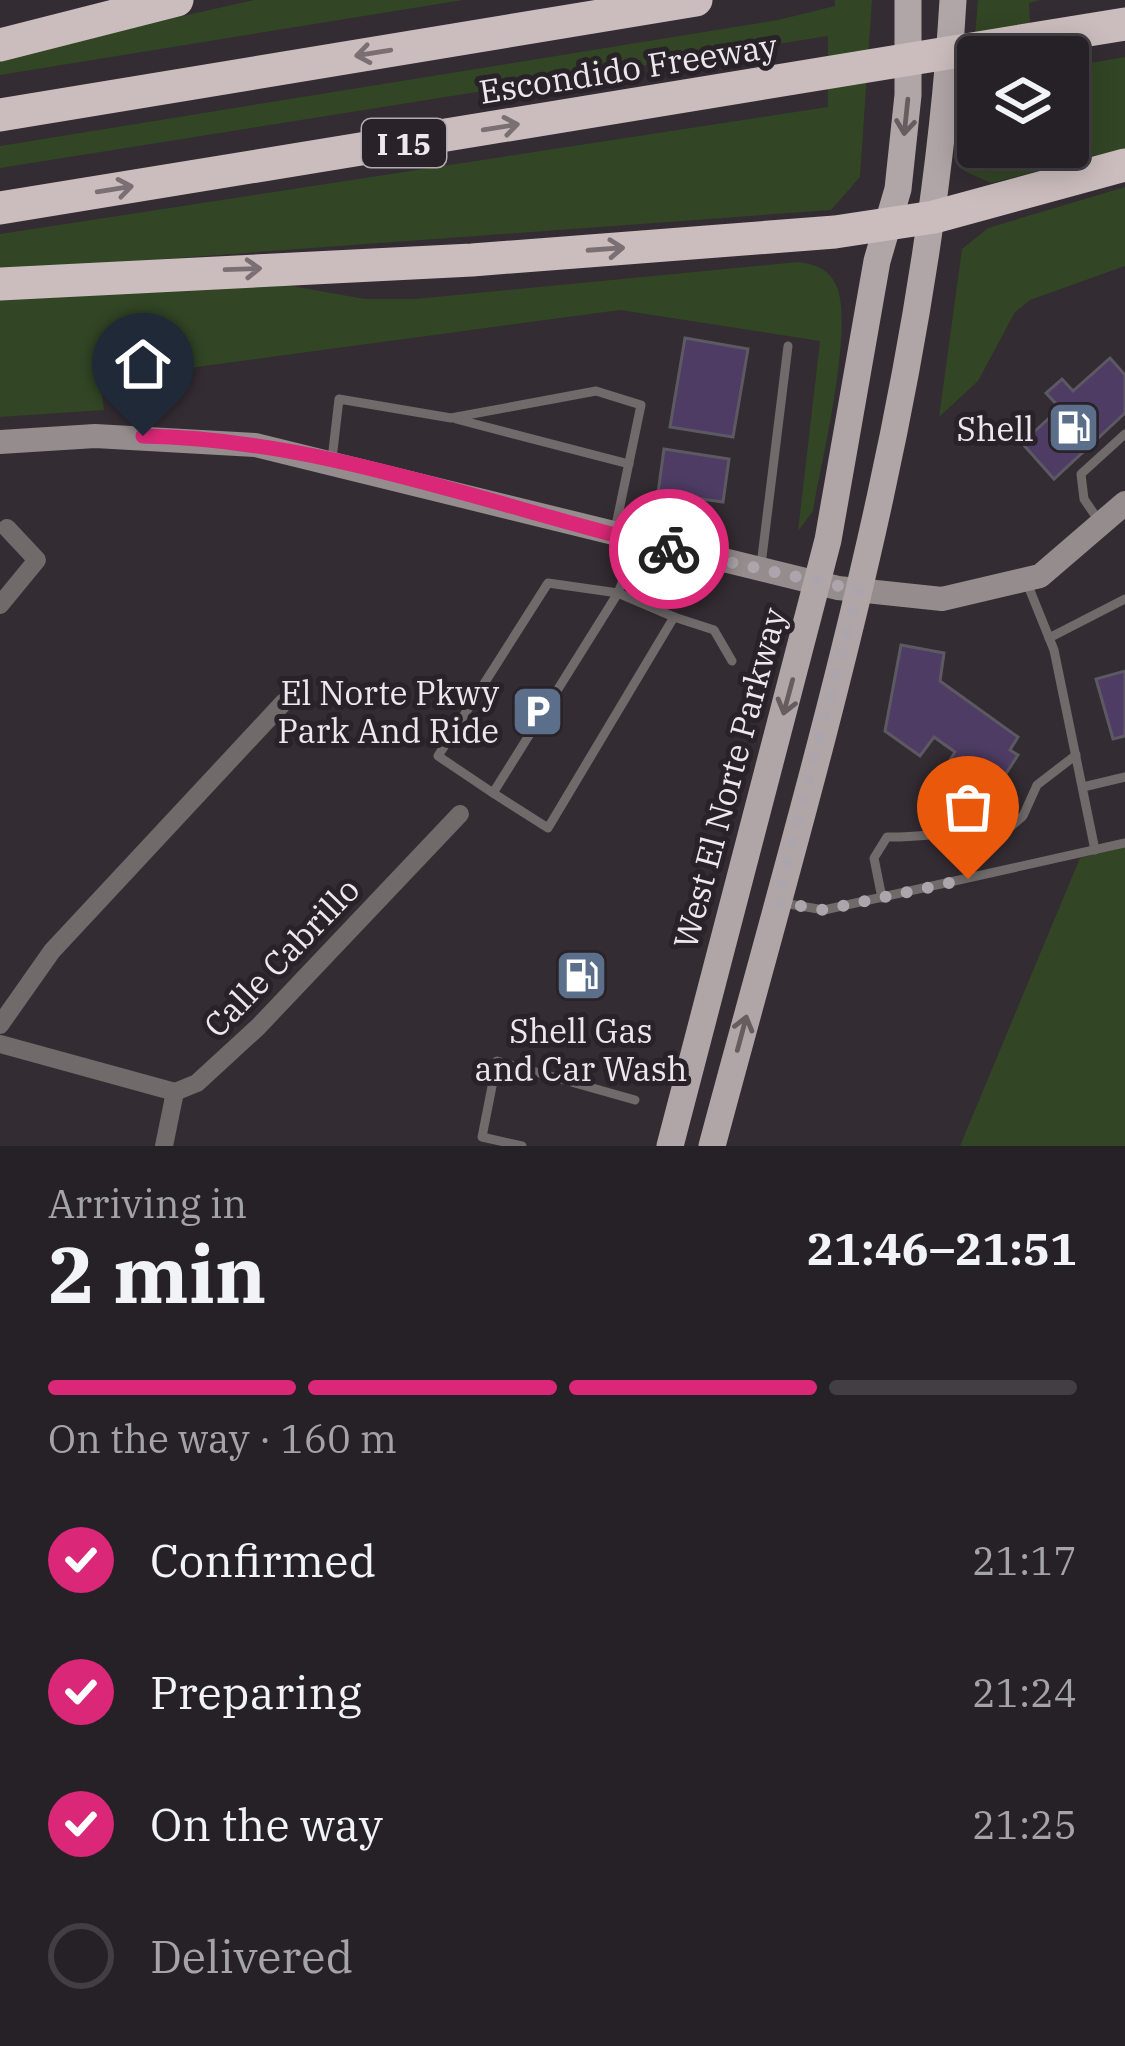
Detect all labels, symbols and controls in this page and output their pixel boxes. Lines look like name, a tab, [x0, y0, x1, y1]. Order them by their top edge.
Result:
street label: Escondido Freeway	[476, 23, 780, 113]
map controls	[957, 36, 1089, 168]
button: layers	[957, 36, 1089, 168]
one-way arrow	[354, 43, 393, 66]
one-way arrow	[894, 97, 917, 136]
one-way arrow	[480, 115, 519, 138]
road number: I 15	[362, 119, 446, 167]
one-way arrow	[95, 176, 134, 199]
one-way arrow	[586, 238, 625, 261]
one-way arrow	[223, 258, 262, 281]
pin	[92, 313, 194, 436]
icon: home	[110, 331, 176, 397]
fuel station icon: Shell	[1045, 400, 1101, 456]
place label: Shell	[957, 407, 1034, 450]
courier	[609, 489, 729, 609]
icon: bike	[636, 516, 702, 582]
street label: West El Norte Parkway	[663, 603, 795, 953]
place label: El Norte Pkwy Park And Ride	[278, 671, 499, 752]
one-way arrow	[776, 677, 798, 715]
parking icon: El Norte Pkwy Park And Ride	[510, 683, 566, 739]
pin	[917, 756, 1019, 879]
icon: bag	[935, 774, 1001, 840]
street label: Calle Cabrillo	[194, 868, 368, 1046]
fuel station icon: Shell Gas and Car Wash	[553, 948, 609, 1004]
place label: Shell Gas and Car Wash	[475, 1009, 687, 1090]
one-way arrow	[732, 1015, 754, 1053]
text: Arriving in	[48, 1178, 247, 1229]
text: 21:46–21:51	[807, 1219, 1077, 1277]
text: 2 min	[48, 1223, 266, 1324]
text: On the way · 160 m	[48, 1413, 397, 1464]
icon: check	[48, 1527, 114, 1593]
text: Confirmed	[150, 1531, 376, 1589]
text: 21:17	[972, 1535, 1077, 1586]
icon: check	[48, 1659, 114, 1725]
text: Preparing	[150, 1663, 362, 1721]
text: 21:24	[972, 1667, 1077, 1718]
icon: check	[48, 1791, 114, 1857]
text: On the way	[150, 1795, 383, 1853]
text: 21:25	[972, 1799, 1077, 1850]
text: Delivered	[150, 1927, 353, 1985]

